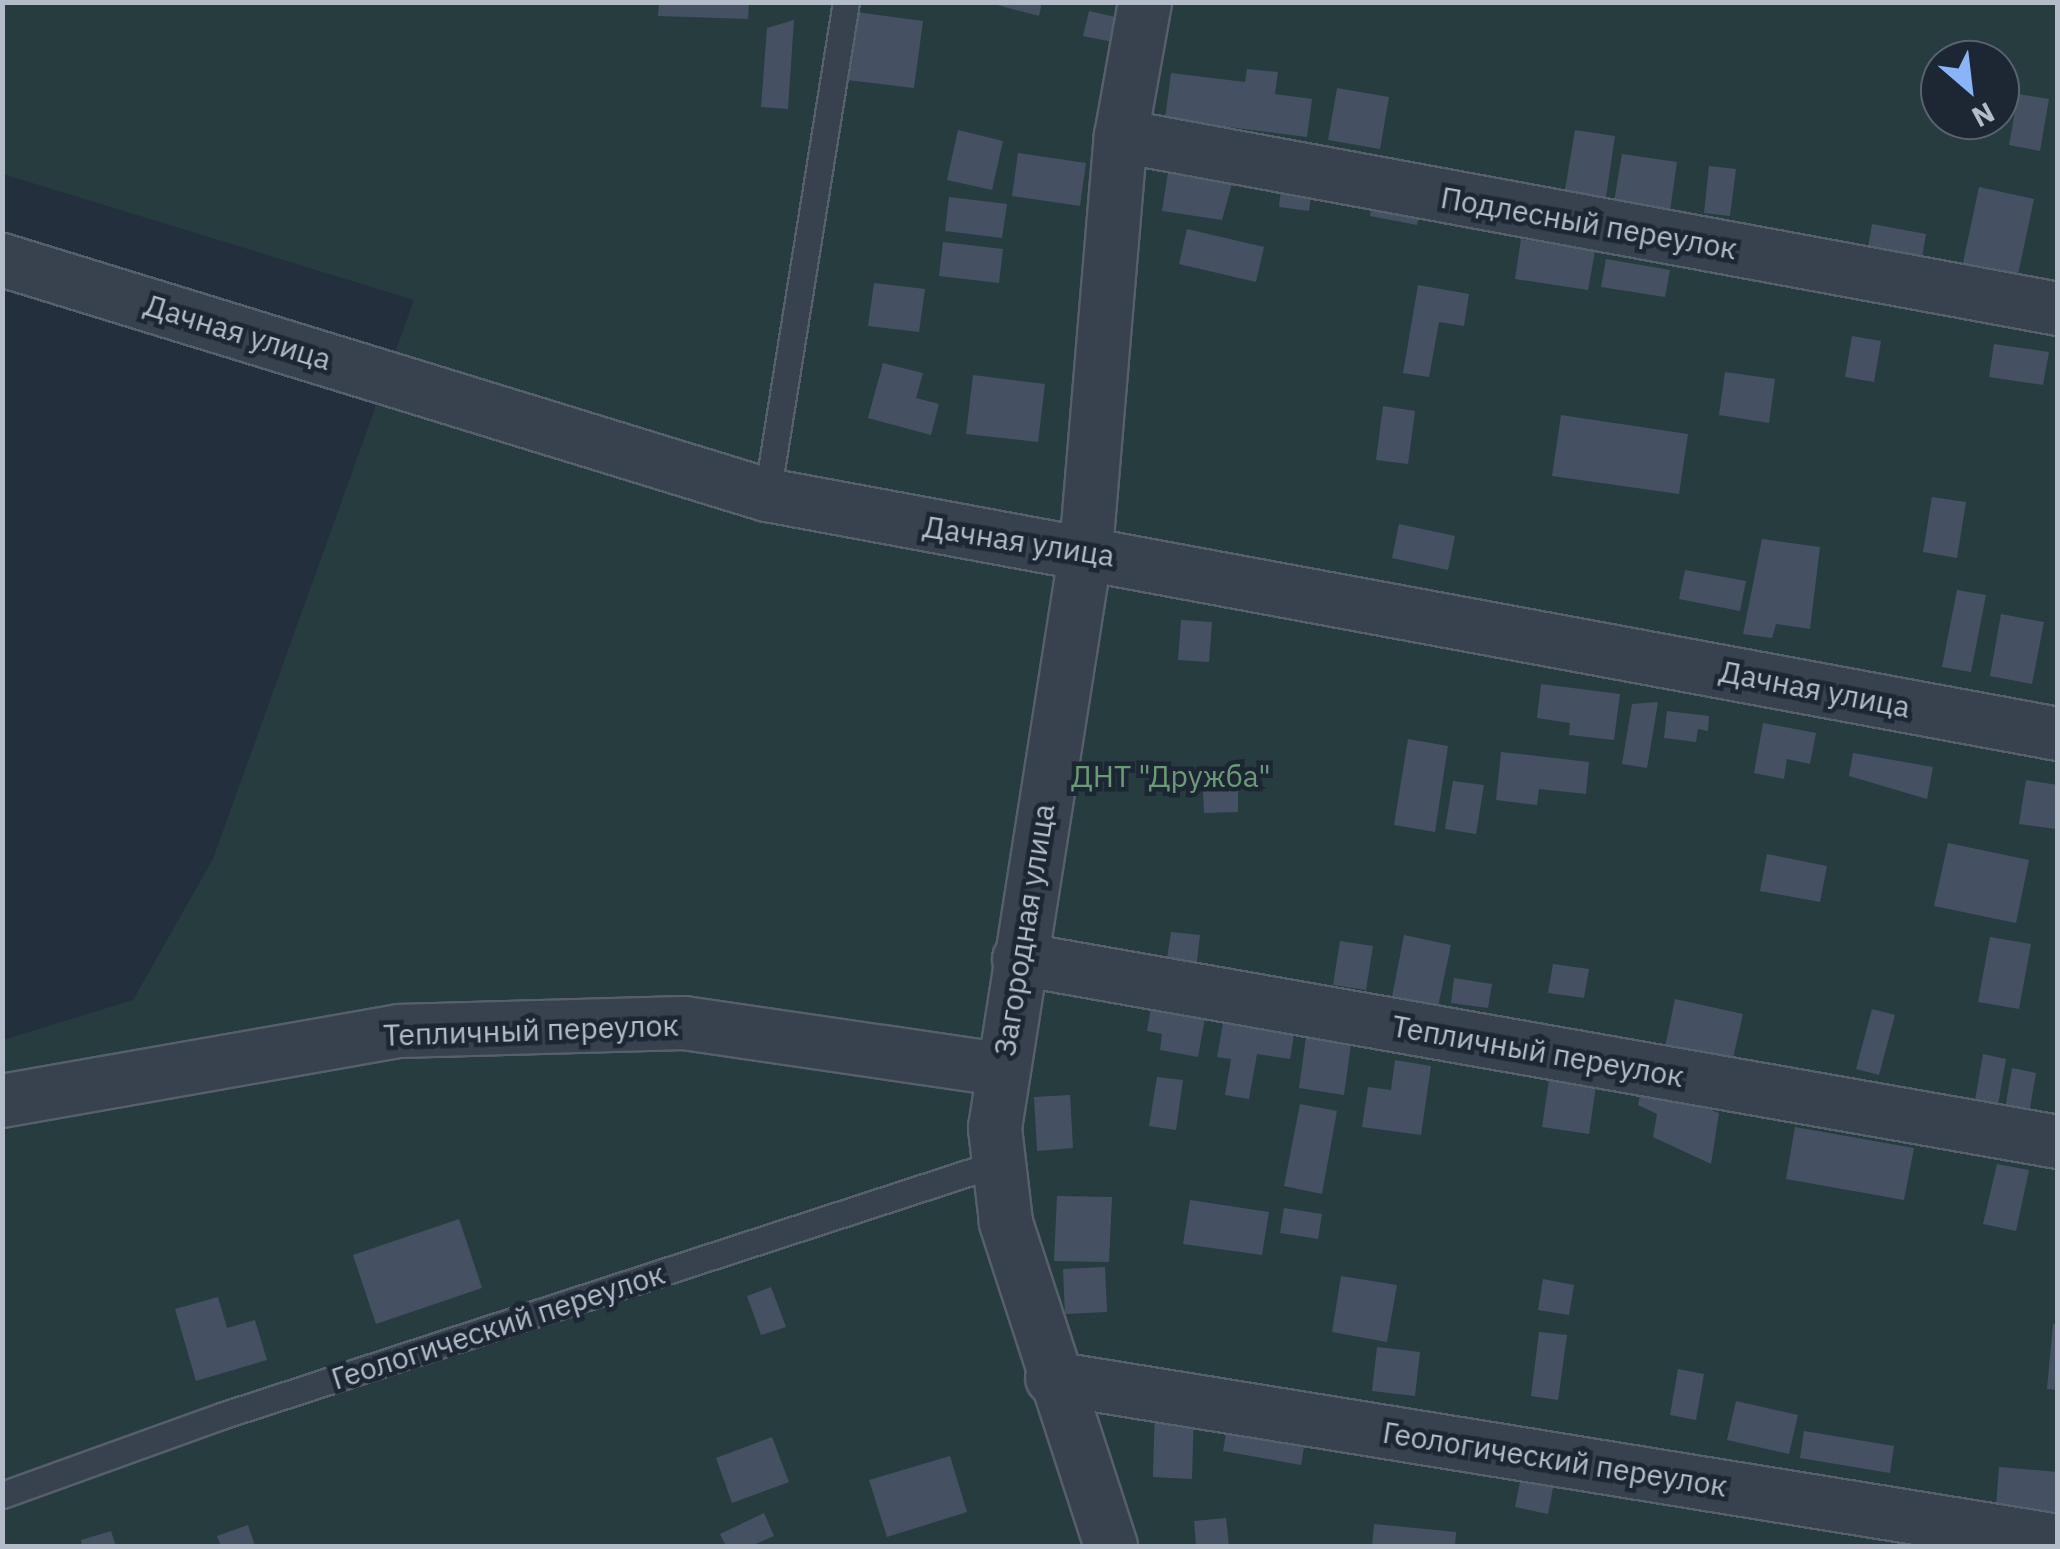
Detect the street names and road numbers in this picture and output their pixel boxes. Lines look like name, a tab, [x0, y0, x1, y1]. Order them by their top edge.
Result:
street label: Подлесный переулок	[1438, 179, 1740, 267]
street label: Дачная улица	[140, 287, 336, 377]
street label: Дачная улица	[921, 508, 1117, 574]
street label: Дачная улица	[1717, 653, 1913, 725]
street label: Загородная улица	[986, 801, 1062, 1059]
street label: Тепличный переулок	[383, 1007, 679, 1053]
street label: Тепличный переулок	[1389, 1008, 1687, 1094]
street label: Геологический переулок	[327, 1255, 669, 1397]
street label: Геологический переулок	[1380, 1414, 1730, 1504]

